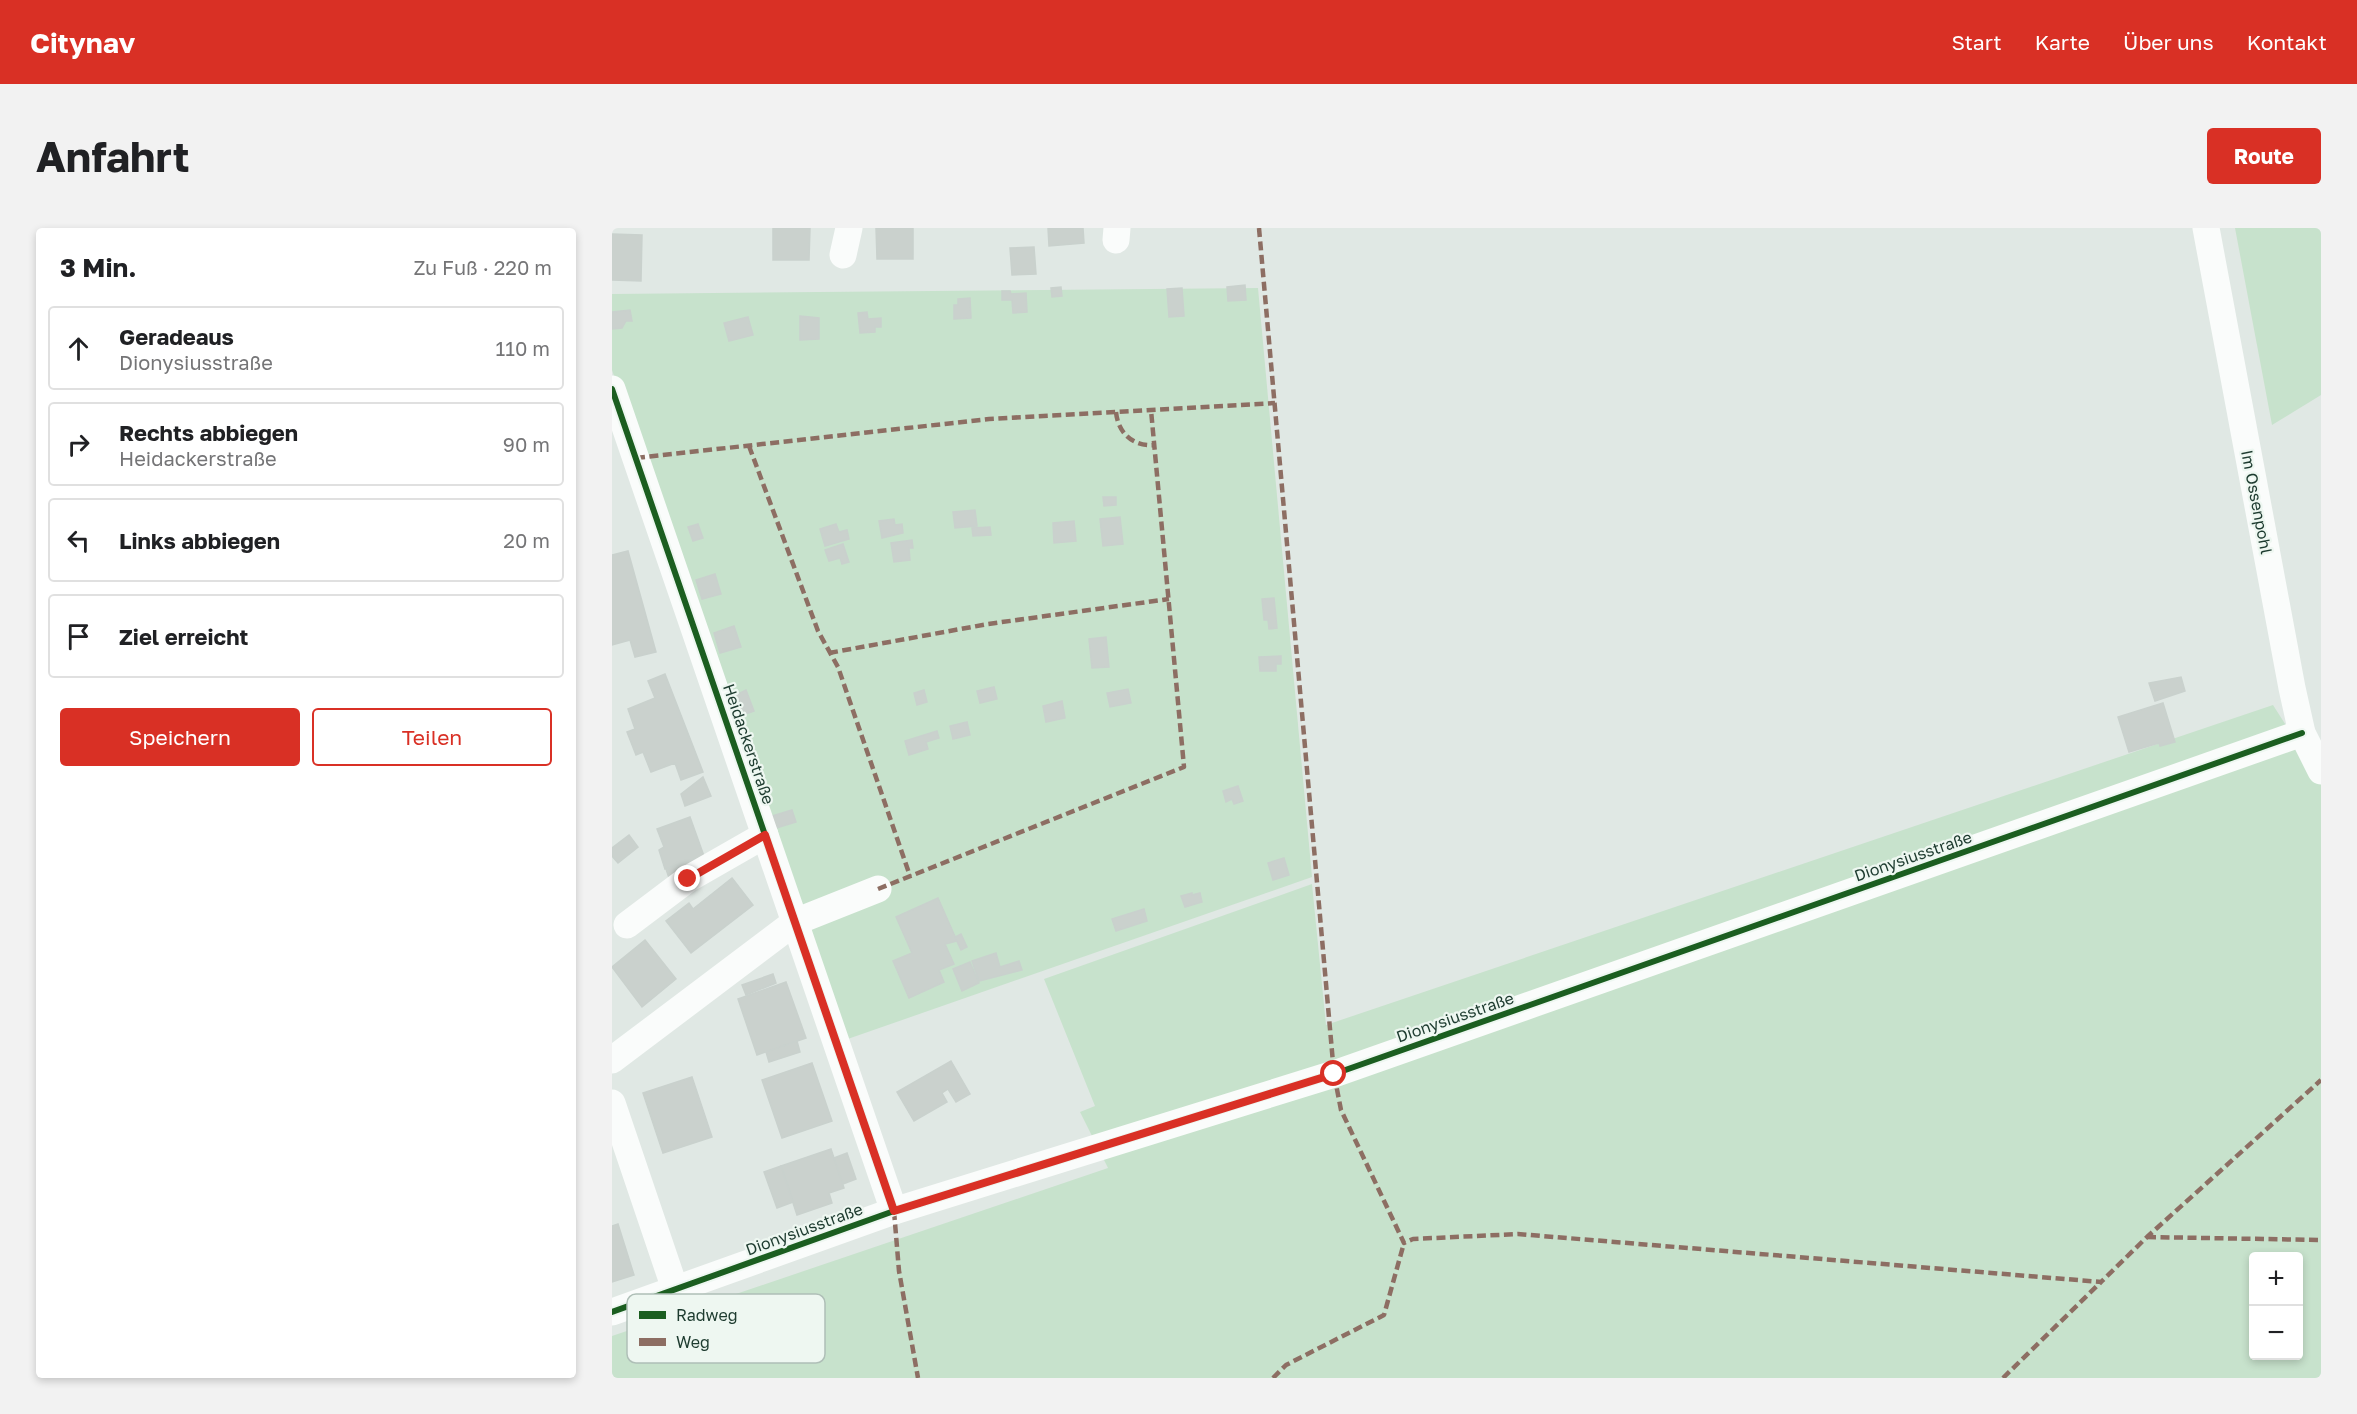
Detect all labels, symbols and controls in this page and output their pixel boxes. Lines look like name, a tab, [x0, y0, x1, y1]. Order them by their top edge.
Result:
text: Citynav	[30, 26, 135, 59]
text: Start	[1951, 29, 2002, 55]
text: Karte	[2035, 29, 2090, 55]
text: Über uns	[2123, 29, 2214, 55]
text: Kontakt	[2247, 29, 2327, 55]
button: Route	[2207, 128, 2321, 184]
text: Anfahrt	[36, 131, 190, 181]
text: 3 Min.	[60, 252, 137, 283]
text: Zu Fuß · 220 m	[413, 255, 552, 279]
text: Geradeaus	[119, 323, 234, 350]
icon: ahead	[62, 332, 95, 365]
text: 110 m	[496, 336, 550, 360]
text: Dionysiusstraße	[119, 350, 273, 374]
text: Rechts abbiegen	[119, 419, 298, 446]
icon: right	[62, 428, 95, 461]
text: 90 m	[503, 432, 550, 456]
text: Heidackerstraße	[119, 446, 277, 470]
street label: Im Ossenpohl	[2237, 448, 2277, 556]
icon: left	[62, 524, 95, 557]
text: Links abbiegen	[119, 527, 280, 554]
text: 20 m	[503, 528, 550, 552]
icon: arrive	[62, 620, 95, 653]
text: Ziel erreicht	[119, 623, 248, 650]
street label: Heidackerstraße	[719, 681, 779, 807]
button: Speichern	[60, 708, 300, 766]
button: Teilen	[312, 708, 552, 766]
street label: Dionysiusstraße	[1852, 827, 1974, 885]
route end	[674, 865, 700, 891]
street label: Dionysiusstraße	[1394, 988, 1516, 1046]
route start	[1320, 1060, 1346, 1086]
street label: Dionysiusstraße	[743, 1199, 865, 1259]
map controls	[2249, 1252, 2303, 1360]
button: +	[2249, 1252, 2303, 1306]
legend	[627, 1294, 825, 1363]
text: Radweg	[676, 1305, 738, 1325]
button: −	[2249, 1306, 2303, 1360]
text: Weg	[676, 1332, 710, 1352]

